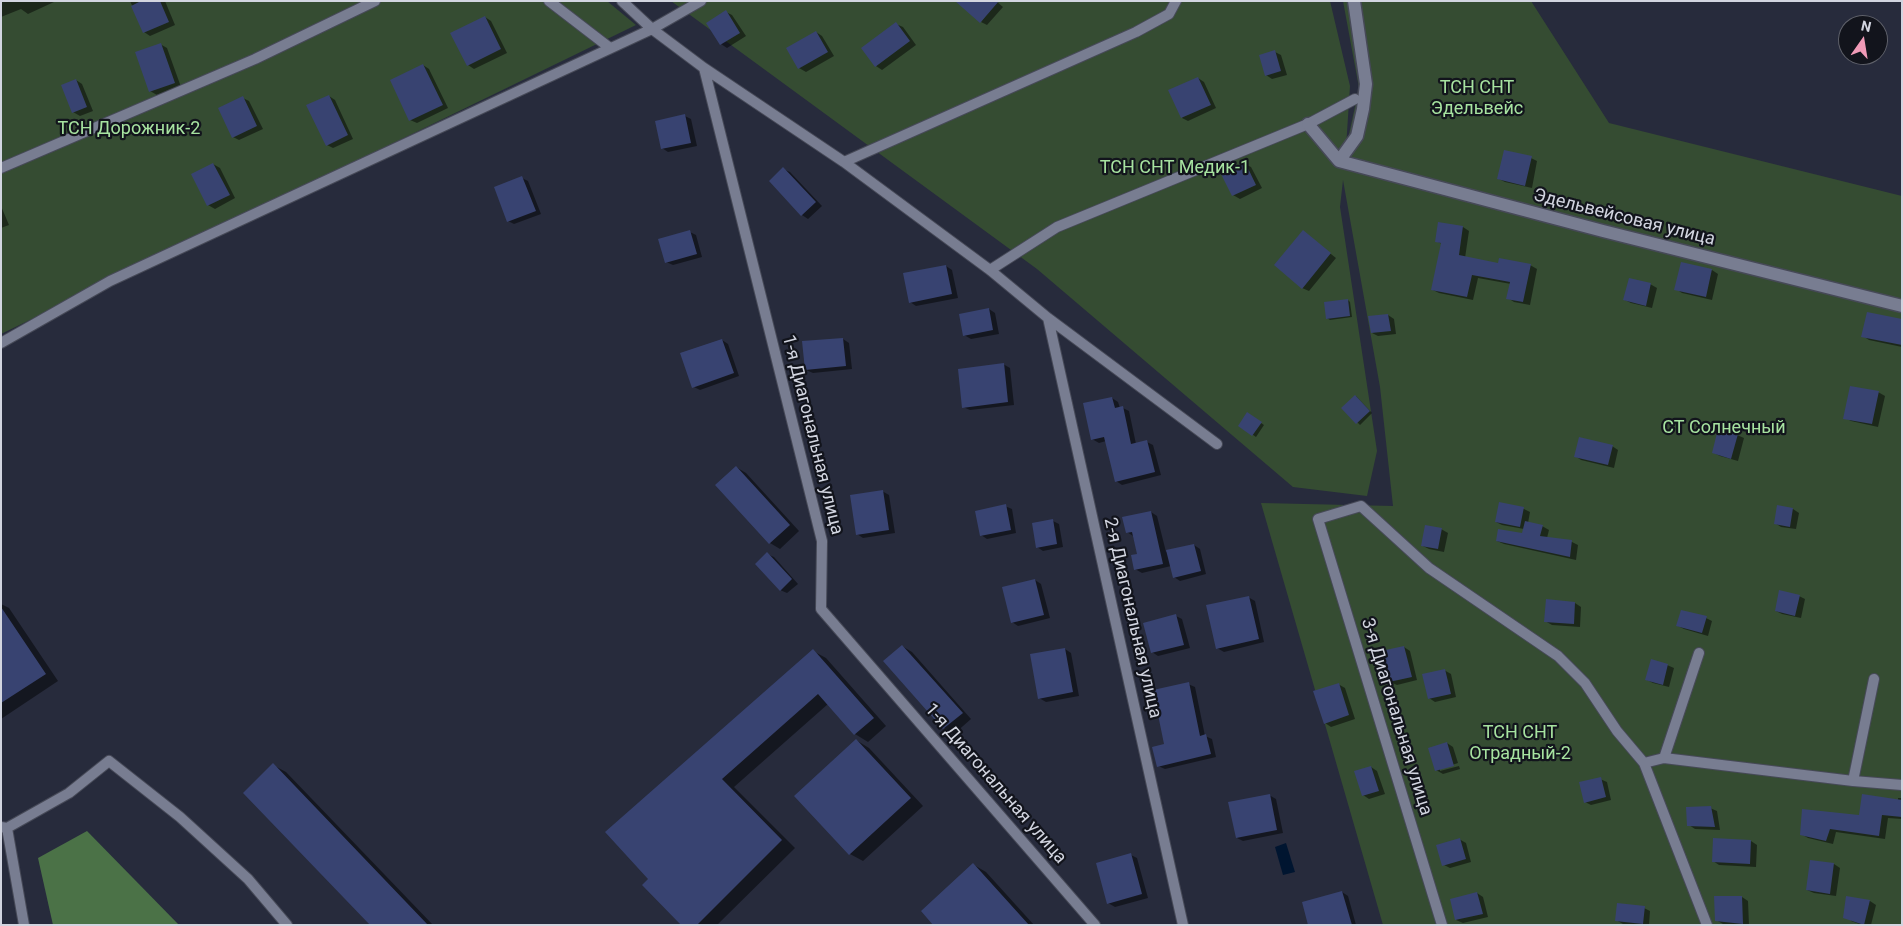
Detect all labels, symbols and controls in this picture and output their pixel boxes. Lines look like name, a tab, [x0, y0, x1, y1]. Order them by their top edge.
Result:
north arrow	[1838, 15, 1888, 65]
text: N	[1860, 17, 1873, 35]
park label: ТСН СНТ Эдельвейс	[1431, 77, 1523, 120]
park label: ТСН Дорожник-2	[58, 118, 200, 140]
park label: ТСН СНТ Медик-1	[1100, 157, 1250, 179]
street label: Эдельвейсовая улица	[1531, 185, 1717, 251]
street label: 1-я Диагональная улица	[777, 333, 847, 537]
park label: СТ Солнечный	[1662, 417, 1786, 439]
street label: 2-я Диагональная улица	[1098, 516, 1166, 720]
street label: 3-я Диагональная улица	[1356, 616, 1436, 818]
street label: 1-я Диагональная улица	[920, 700, 1070, 868]
park label: ТСН СНТ Отрадный-2	[1469, 722, 1571, 764]

